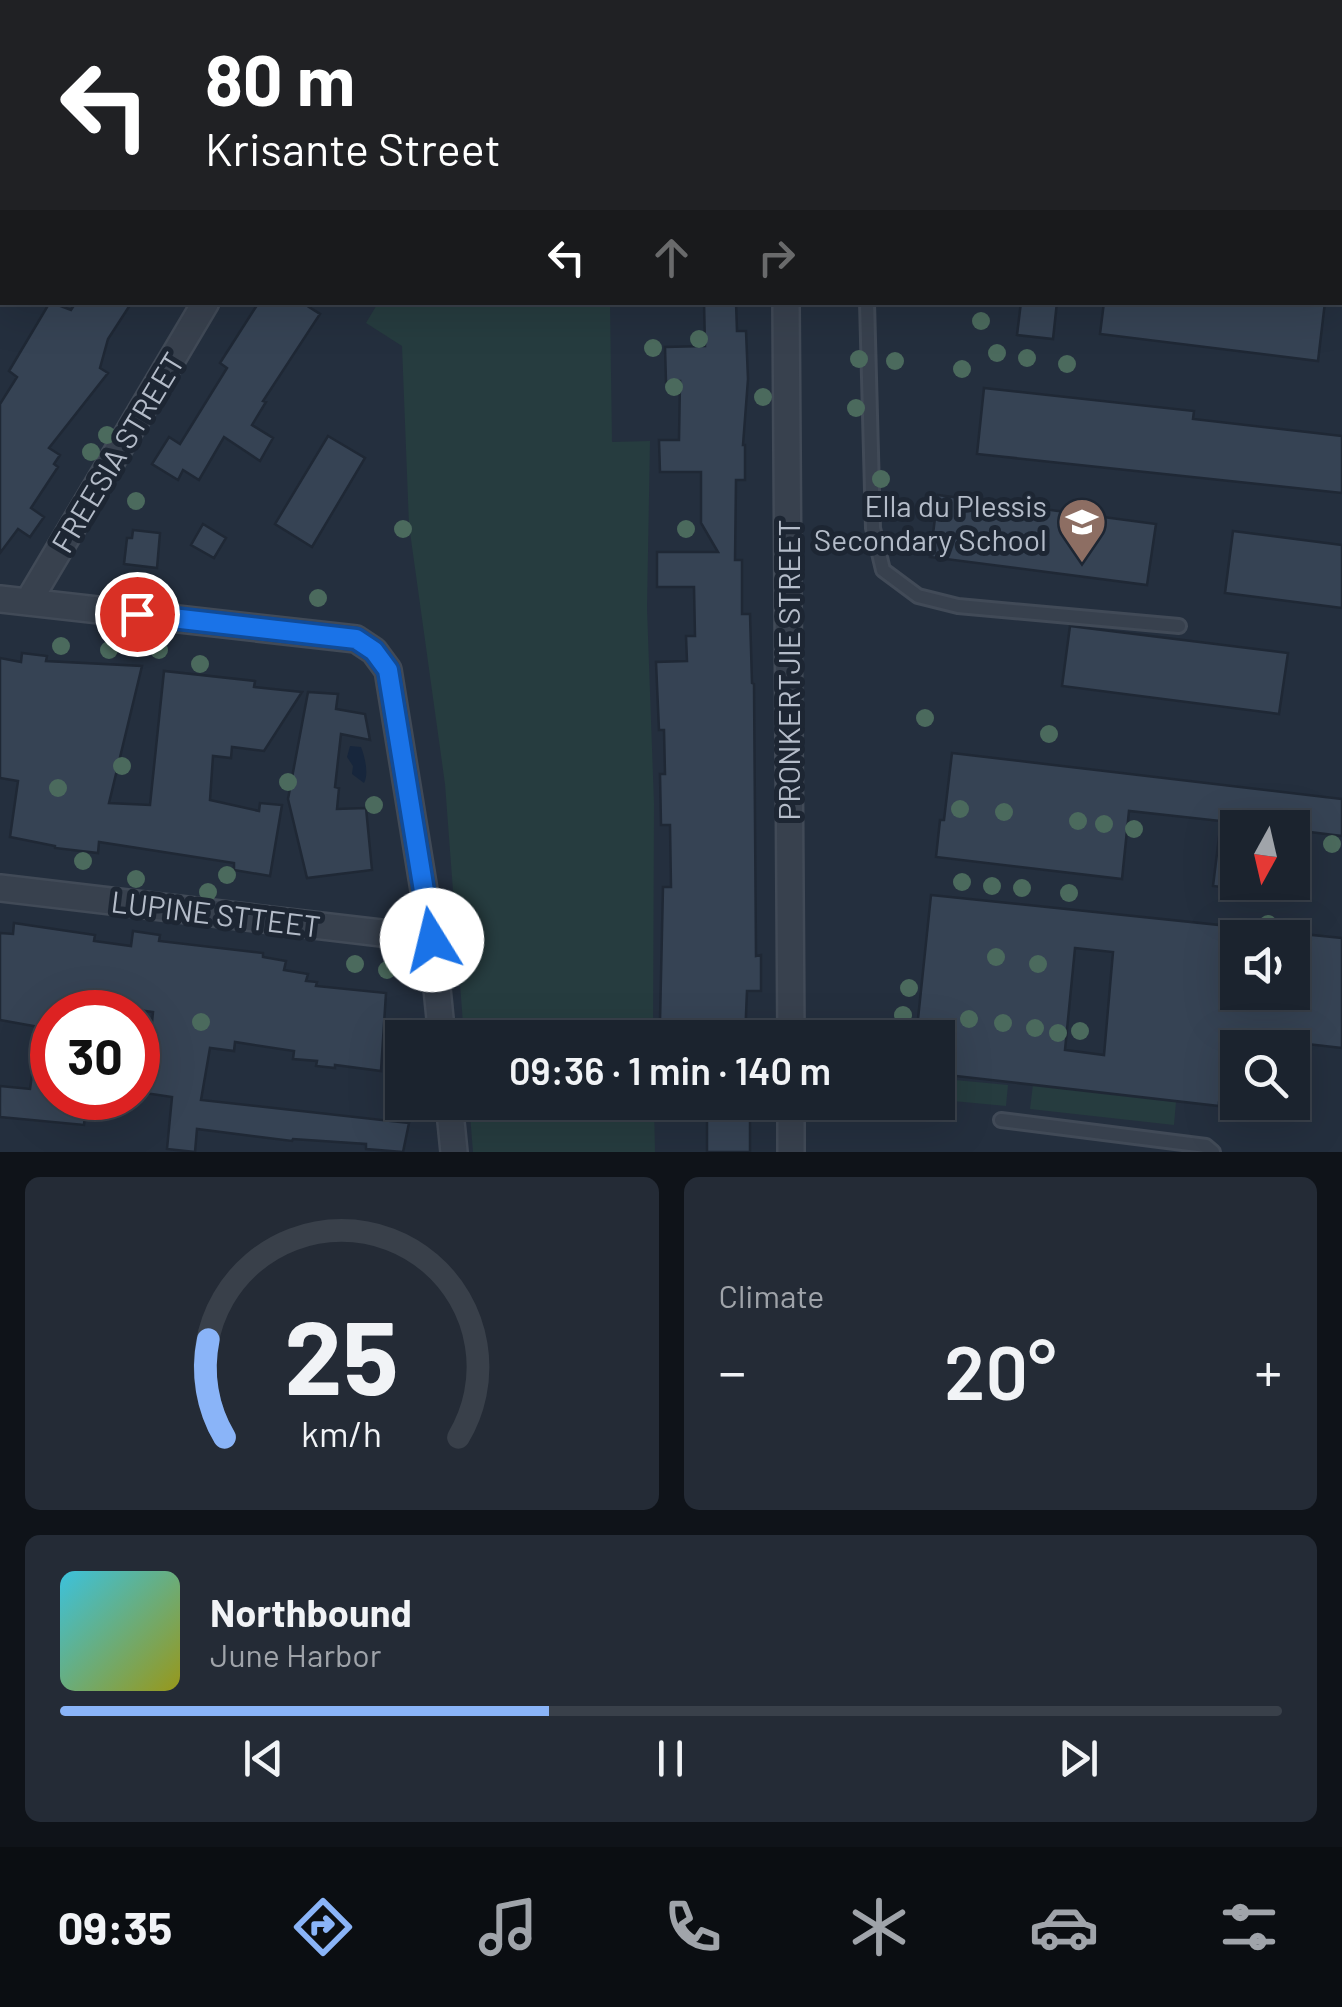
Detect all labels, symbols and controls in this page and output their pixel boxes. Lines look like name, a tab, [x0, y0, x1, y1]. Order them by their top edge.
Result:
text: 80 m	[205, 36, 355, 120]
icon: left	[40, 40, 170, 170]
text: Krisante Street	[205, 121, 501, 175]
icon: left	[539, 230, 594, 285]
icon: ahead	[644, 230, 699, 285]
icon: right	[749, 230, 804, 285]
street label: FREESIA STREET	[43, 345, 191, 559]
place label: Ella du Plessis Secondary School	[814, 487, 1047, 557]
school or university icon: Ella du Plessis Secondary School	[1056, 496, 1108, 564]
street label: PRONKERTJIE STREET	[770, 519, 806, 821]
pin	[95, 572, 180, 657]
icon: arrive	[110, 587, 165, 642]
north arrow	[1220, 810, 1310, 900]
map controls	[1220, 810, 1310, 1120]
street label: LUPINE STTEET	[109, 882, 323, 944]
position arrow	[380, 888, 484, 992]
button: sound	[1220, 920, 1310, 1010]
speed limit sign: 30	[30, 990, 160, 1120]
button: search	[1220, 1030, 1310, 1120]
text: 09:36 · 1 min · 140 m	[509, 1047, 831, 1093]
text: Climate	[719, 1276, 824, 1314]
text: 25	[285, 1291, 399, 1416]
text: 20°	[944, 1325, 1056, 1415]
text: −	[719, 1337, 746, 1403]
text: +	[1254, 1337, 1282, 1403]
text: km/h	[301, 1411, 382, 1454]
text: Northbound	[210, 1589, 412, 1635]
text: June Harbor	[210, 1635, 381, 1673]
icon: previous	[236, 1731, 291, 1786]
icon: pause	[643, 1731, 698, 1786]
icon: next	[1051, 1731, 1106, 1786]
icon: directions	[288, 1892, 358, 1962]
icon: music	[473, 1892, 543, 1962]
icon: phone	[658, 1892, 728, 1962]
icon: climate	[844, 1892, 914, 1962]
icon: car	[1029, 1892, 1099, 1962]
icon: filters	[1214, 1892, 1284, 1962]
text: 09:35	[58, 1900, 172, 1954]

